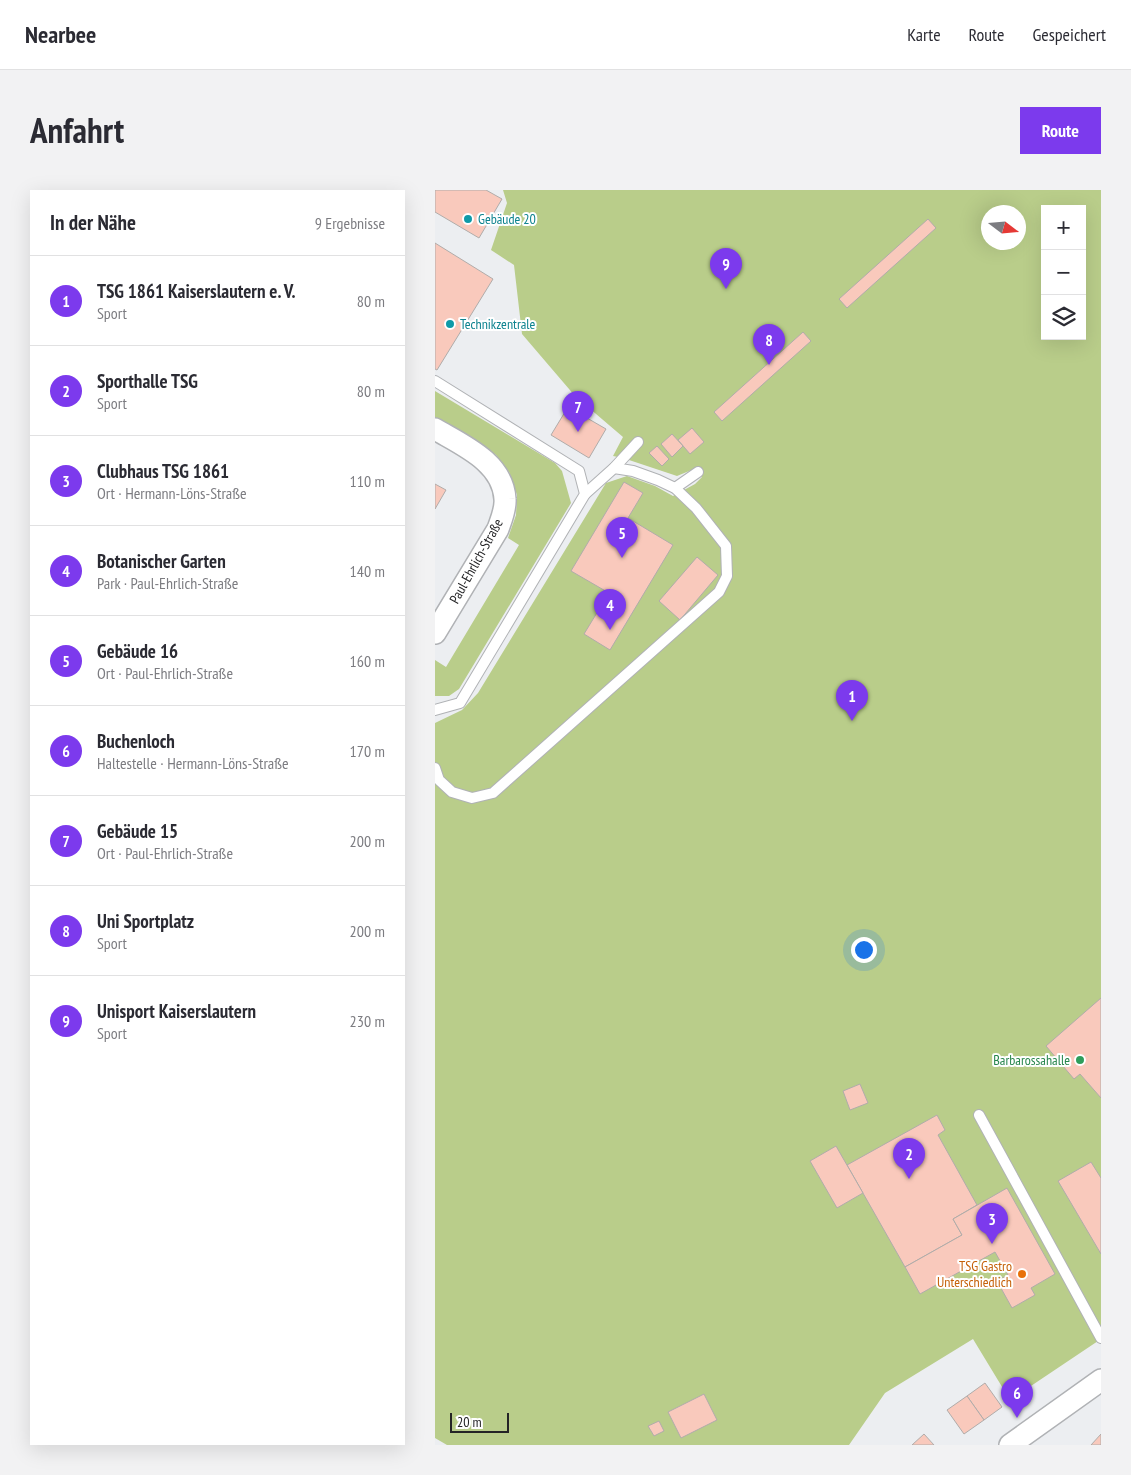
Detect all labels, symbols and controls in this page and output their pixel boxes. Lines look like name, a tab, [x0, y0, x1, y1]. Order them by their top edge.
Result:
text: Nearbee	[25, 19, 96, 50]
text: Karte	[907, 23, 941, 46]
text: Route	[969, 23, 1004, 46]
text: Gespeichert	[1032, 23, 1106, 46]
text: Anfahrt	[30, 107, 124, 153]
button: Route	[1020, 107, 1101, 154]
north arrow	[981, 205, 1026, 250]
map controls	[1041, 205, 1086, 340]
button: +	[1041, 205, 1086, 250]
text: In der Nähe	[50, 209, 136, 236]
place label: Gebäude 20	[478, 210, 536, 228]
text: 9 Ergebnisse	[315, 213, 385, 233]
marker: Gebäude 20	[462, 213, 474, 225]
pin: 9	[710, 248, 742, 289]
button: −	[1041, 250, 1086, 295]
text: TSG 1861 Kaiserslautern e. V.	[97, 279, 296, 303]
text: 1	[62, 291, 70, 311]
text: 80 m	[357, 291, 385, 311]
button: layers	[1041, 295, 1086, 340]
text: Sport	[97, 303, 127, 323]
place label: Technikzentrale	[460, 315, 536, 333]
marker: Technikzentrale	[444, 318, 456, 330]
pin: 8	[753, 324, 785, 365]
text: Sporthalle TSG	[97, 369, 198, 393]
text: 2	[62, 381, 70, 401]
text: 80 m	[357, 381, 385, 401]
pin: 7	[562, 391, 594, 432]
text: Sport	[97, 393, 127, 413]
text: Clubhaus TSG 1861	[97, 459, 229, 483]
text: 3	[62, 471, 70, 491]
text: 110 m	[350, 471, 385, 491]
text: Ort · Hermann-Löns-Straße	[97, 483, 247, 503]
street label: Paul-Ehrlich-Straße	[445, 515, 507, 607]
pin: 5	[606, 517, 638, 558]
text: Botanischer Garten	[97, 549, 226, 573]
text: 4	[62, 561, 70, 581]
text: 140 m	[350, 561, 385, 581]
text: Park · Paul-Ehrlich-Straße	[97, 573, 238, 593]
pin: 4	[594, 589, 626, 630]
text: Gebäude 16	[97, 639, 178, 663]
text: 5	[62, 651, 70, 671]
text: 160 m	[350, 651, 385, 671]
text: Ort · Paul-Ehrlich-Straße	[97, 663, 233, 683]
pin: 1	[836, 680, 868, 721]
text: Buchenloch	[97, 729, 175, 753]
text: 6	[62, 741, 70, 761]
text: 170 m	[350, 741, 385, 761]
text: Haltestelle · Hermann-Löns-Straße	[97, 753, 289, 773]
text: Gebäude 15	[97, 819, 178, 843]
text: 7	[62, 831, 70, 851]
text: 200 m	[350, 831, 385, 851]
text: Ort · Paul-Ehrlich-Straße	[97, 843, 233, 863]
text: Uni Sportplatz	[97, 909, 194, 933]
text: 8	[62, 921, 70, 941]
text: 200 m	[350, 921, 385, 941]
text: Sport	[97, 933, 127, 953]
your location	[851, 937, 877, 963]
text: Unisport Kaiserslautern	[97, 999, 256, 1023]
text: 9	[62, 1011, 70, 1031]
text: 230 m	[350, 1011, 385, 1031]
text: Sport	[97, 1023, 127, 1043]
place label: Barbarossahalle	[993, 1051, 1070, 1069]
marker: Barbarossahalle	[1074, 1054, 1086, 1066]
pin: 2	[893, 1138, 925, 1179]
pin: 3	[976, 1203, 1008, 1244]
place label: TSG Gastro Unterschiedlich	[937, 1257, 1012, 1291]
marker: TSG Gastro Unterschiedlich	[1016, 1268, 1028, 1280]
pin: 6	[1001, 1377, 1033, 1418]
scale bar	[450, 1410, 509, 1433]
text: 20 m	[457, 1413, 482, 1431]

